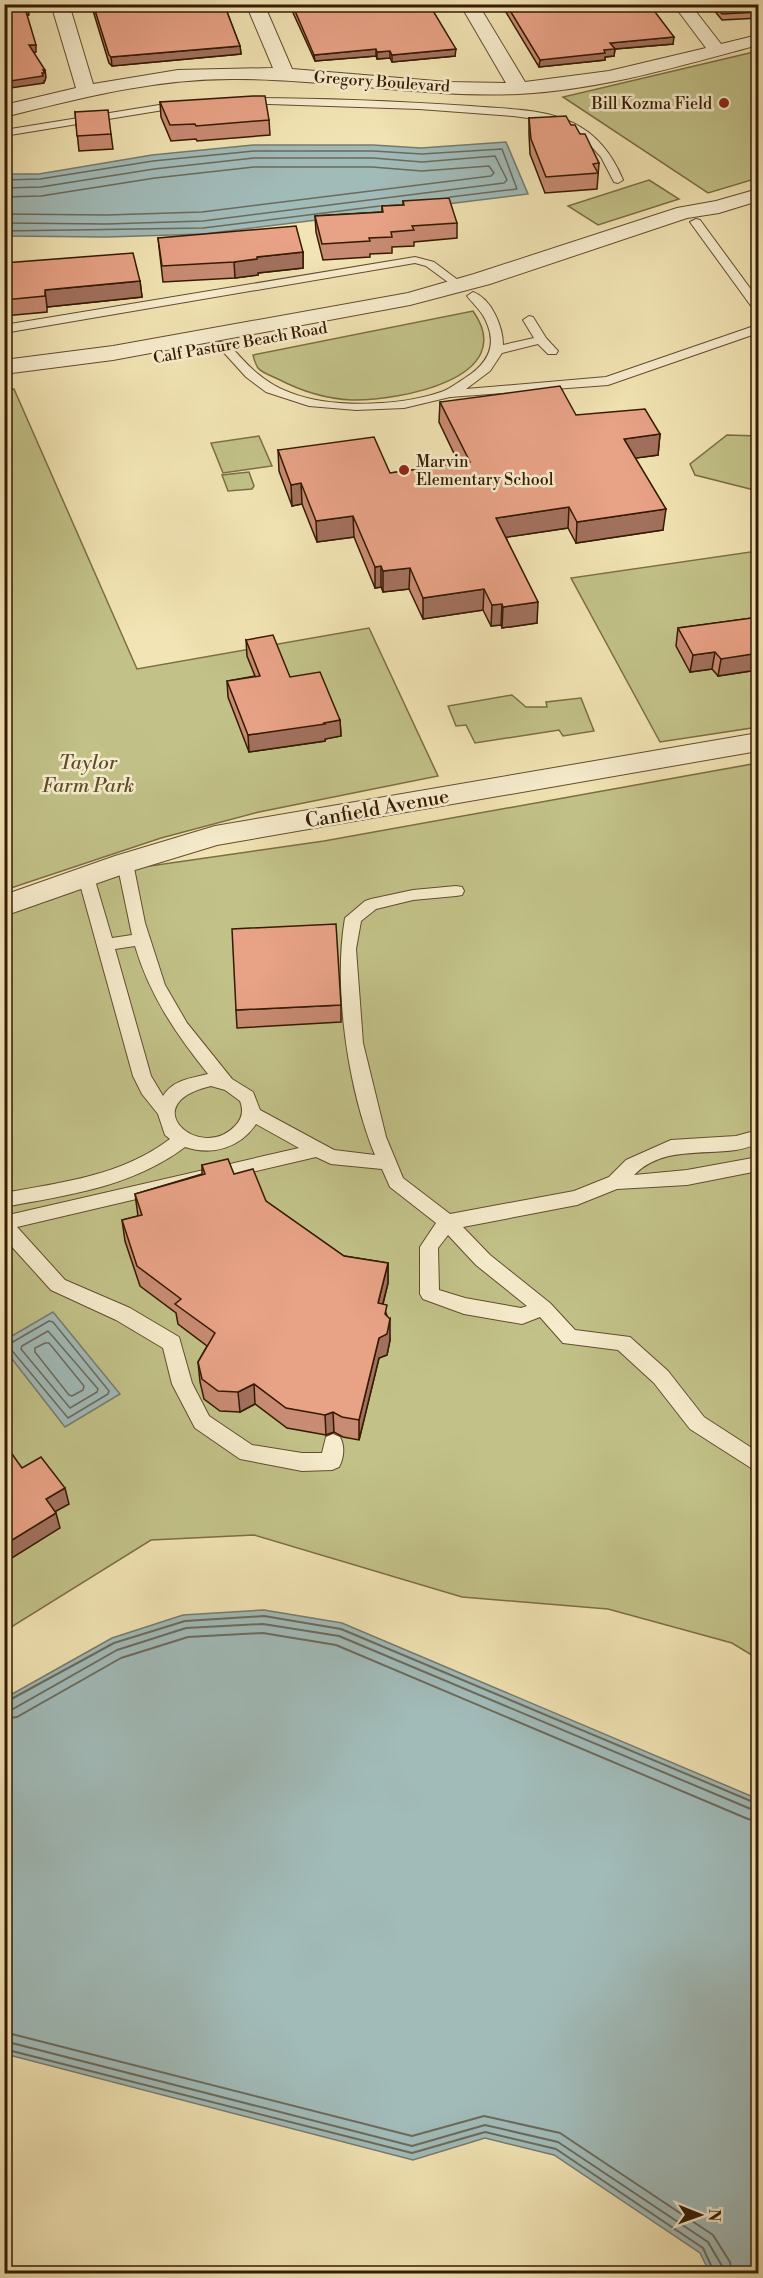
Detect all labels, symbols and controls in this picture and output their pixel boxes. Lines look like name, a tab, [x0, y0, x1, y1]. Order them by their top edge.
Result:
street label: Gregory Boulevard	[313, 67, 451, 97]
place label: Bill Kozma Field	[591, 94, 712, 114]
marker: Bill Kozma Field	[717, 96, 731, 110]
street label: Calf Pasture Beach Road	[152, 318, 329, 368]
place label: Marvin Elementary School	[416, 452, 554, 490]
marker: Marvin Elementary School	[397, 463, 411, 477]
park label: Taylor Farm Park	[42, 751, 134, 799]
street label: Canfield Avenue	[303, 785, 451, 834]
north arrow	[670, 2185, 730, 2245]
text: N	[704, 2209, 724, 2222]

